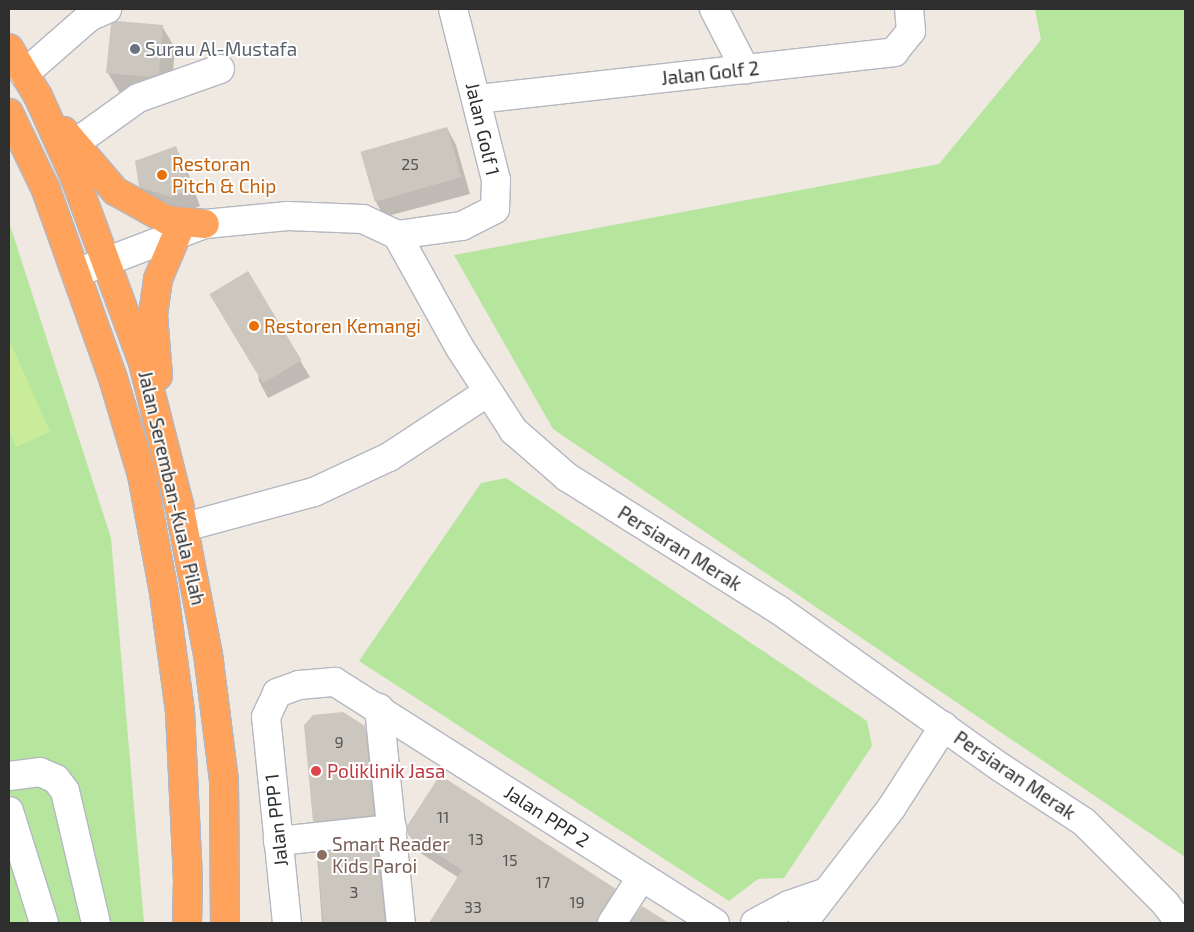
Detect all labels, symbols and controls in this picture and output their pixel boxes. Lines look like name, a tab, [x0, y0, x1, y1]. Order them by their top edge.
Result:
place label: Surau Al-Mustafa	[145, 38, 298, 60]
marker: Surau Al-Mustafa	[129, 43, 141, 55]
street label: Jalan Golf 2	[660, 57, 760, 89]
street label: Jalan Golf 1	[461, 80, 505, 178]
place label: Restoran Pitch & Chip	[172, 153, 276, 197]
house number: 25	[401, 154, 419, 174]
marker: Restoran Pitch & Chip	[156, 169, 168, 181]
place label: Restoren Kemangi	[264, 315, 421, 337]
marker: Restoren Kemangi	[248, 320, 260, 332]
street label: Jalan Seremban-Kuala Pilah	[134, 369, 210, 607]
street label: Persiaran Merak	[614, 501, 746, 595]
street label: Persiaran Merak	[950, 726, 1080, 824]
house number: 9	[334, 732, 344, 752]
place label: Poliklinik Jasa	[327, 760, 446, 782]
marker: Poliklinik Jasa	[309, 764, 323, 778]
street label: Jalan PPP 1	[260, 772, 292, 868]
street label: Jalan PPP 2	[500, 780, 594, 852]
house number: 11	[437, 807, 449, 827]
house number: 13	[468, 829, 484, 849]
place label: Smart Reader Kids Paroi	[332, 833, 450, 877]
marker: Smart Reader Kids Paroi	[316, 849, 328, 861]
house number: 15	[503, 850, 517, 870]
house number: 17	[536, 872, 550, 892]
house number: 3	[350, 882, 358, 902]
house number: 19	[569, 892, 585, 912]
house number: 33	[464, 897, 482, 917]

